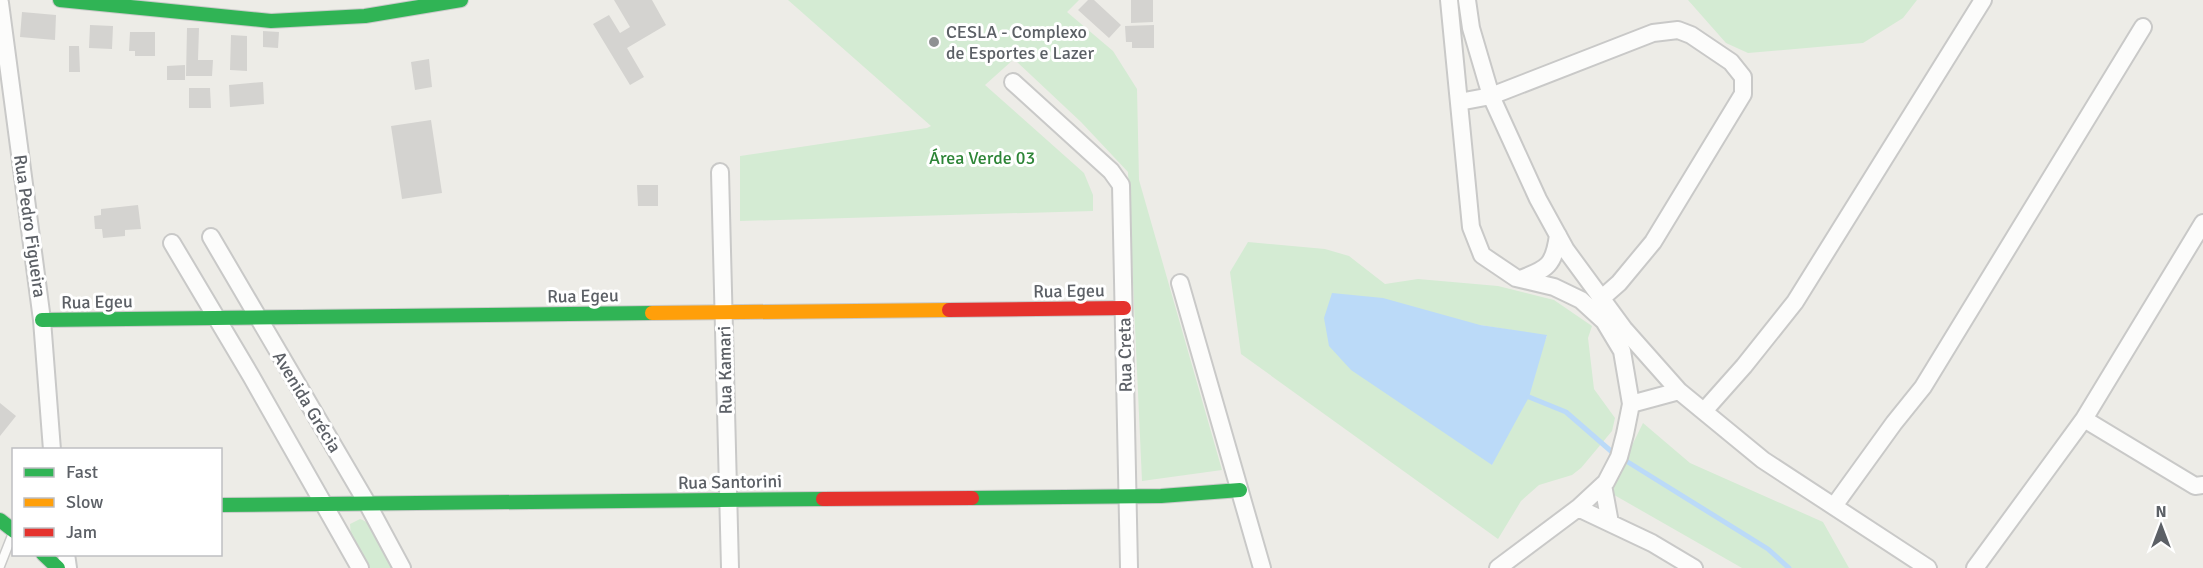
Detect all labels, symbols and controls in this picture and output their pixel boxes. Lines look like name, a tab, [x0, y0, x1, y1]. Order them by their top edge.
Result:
place label: CESLA - Complexo de Esportes e Lazer	[946, 21, 1095, 64]
marker: CESLA - Complexo de Esportes e Lazer	[927, 35, 941, 49]
park label: Área Verde 03	[929, 147, 1035, 169]
street label: Rua Pedro Figueira	[9, 153, 51, 299]
street label: Rua Egeu	[1033, 279, 1105, 303]
street label: Rua Egeu	[547, 284, 619, 308]
street label: Rua Egeu	[61, 290, 133, 314]
street label: Rua Creta	[1113, 317, 1137, 393]
street label: Rua Kamari	[713, 326, 737, 414]
street label: Avenida Grécia	[268, 347, 346, 457]
legend	[12, 448, 222, 556]
text: Fast	[66, 461, 98, 483]
street label: Rua Santorini	[678, 470, 782, 494]
text: Slow	[66, 491, 103, 513]
north arrow	[2131, 496, 2191, 556]
text: N	[2155, 502, 2167, 522]
text: Jam	[66, 521, 97, 543]

